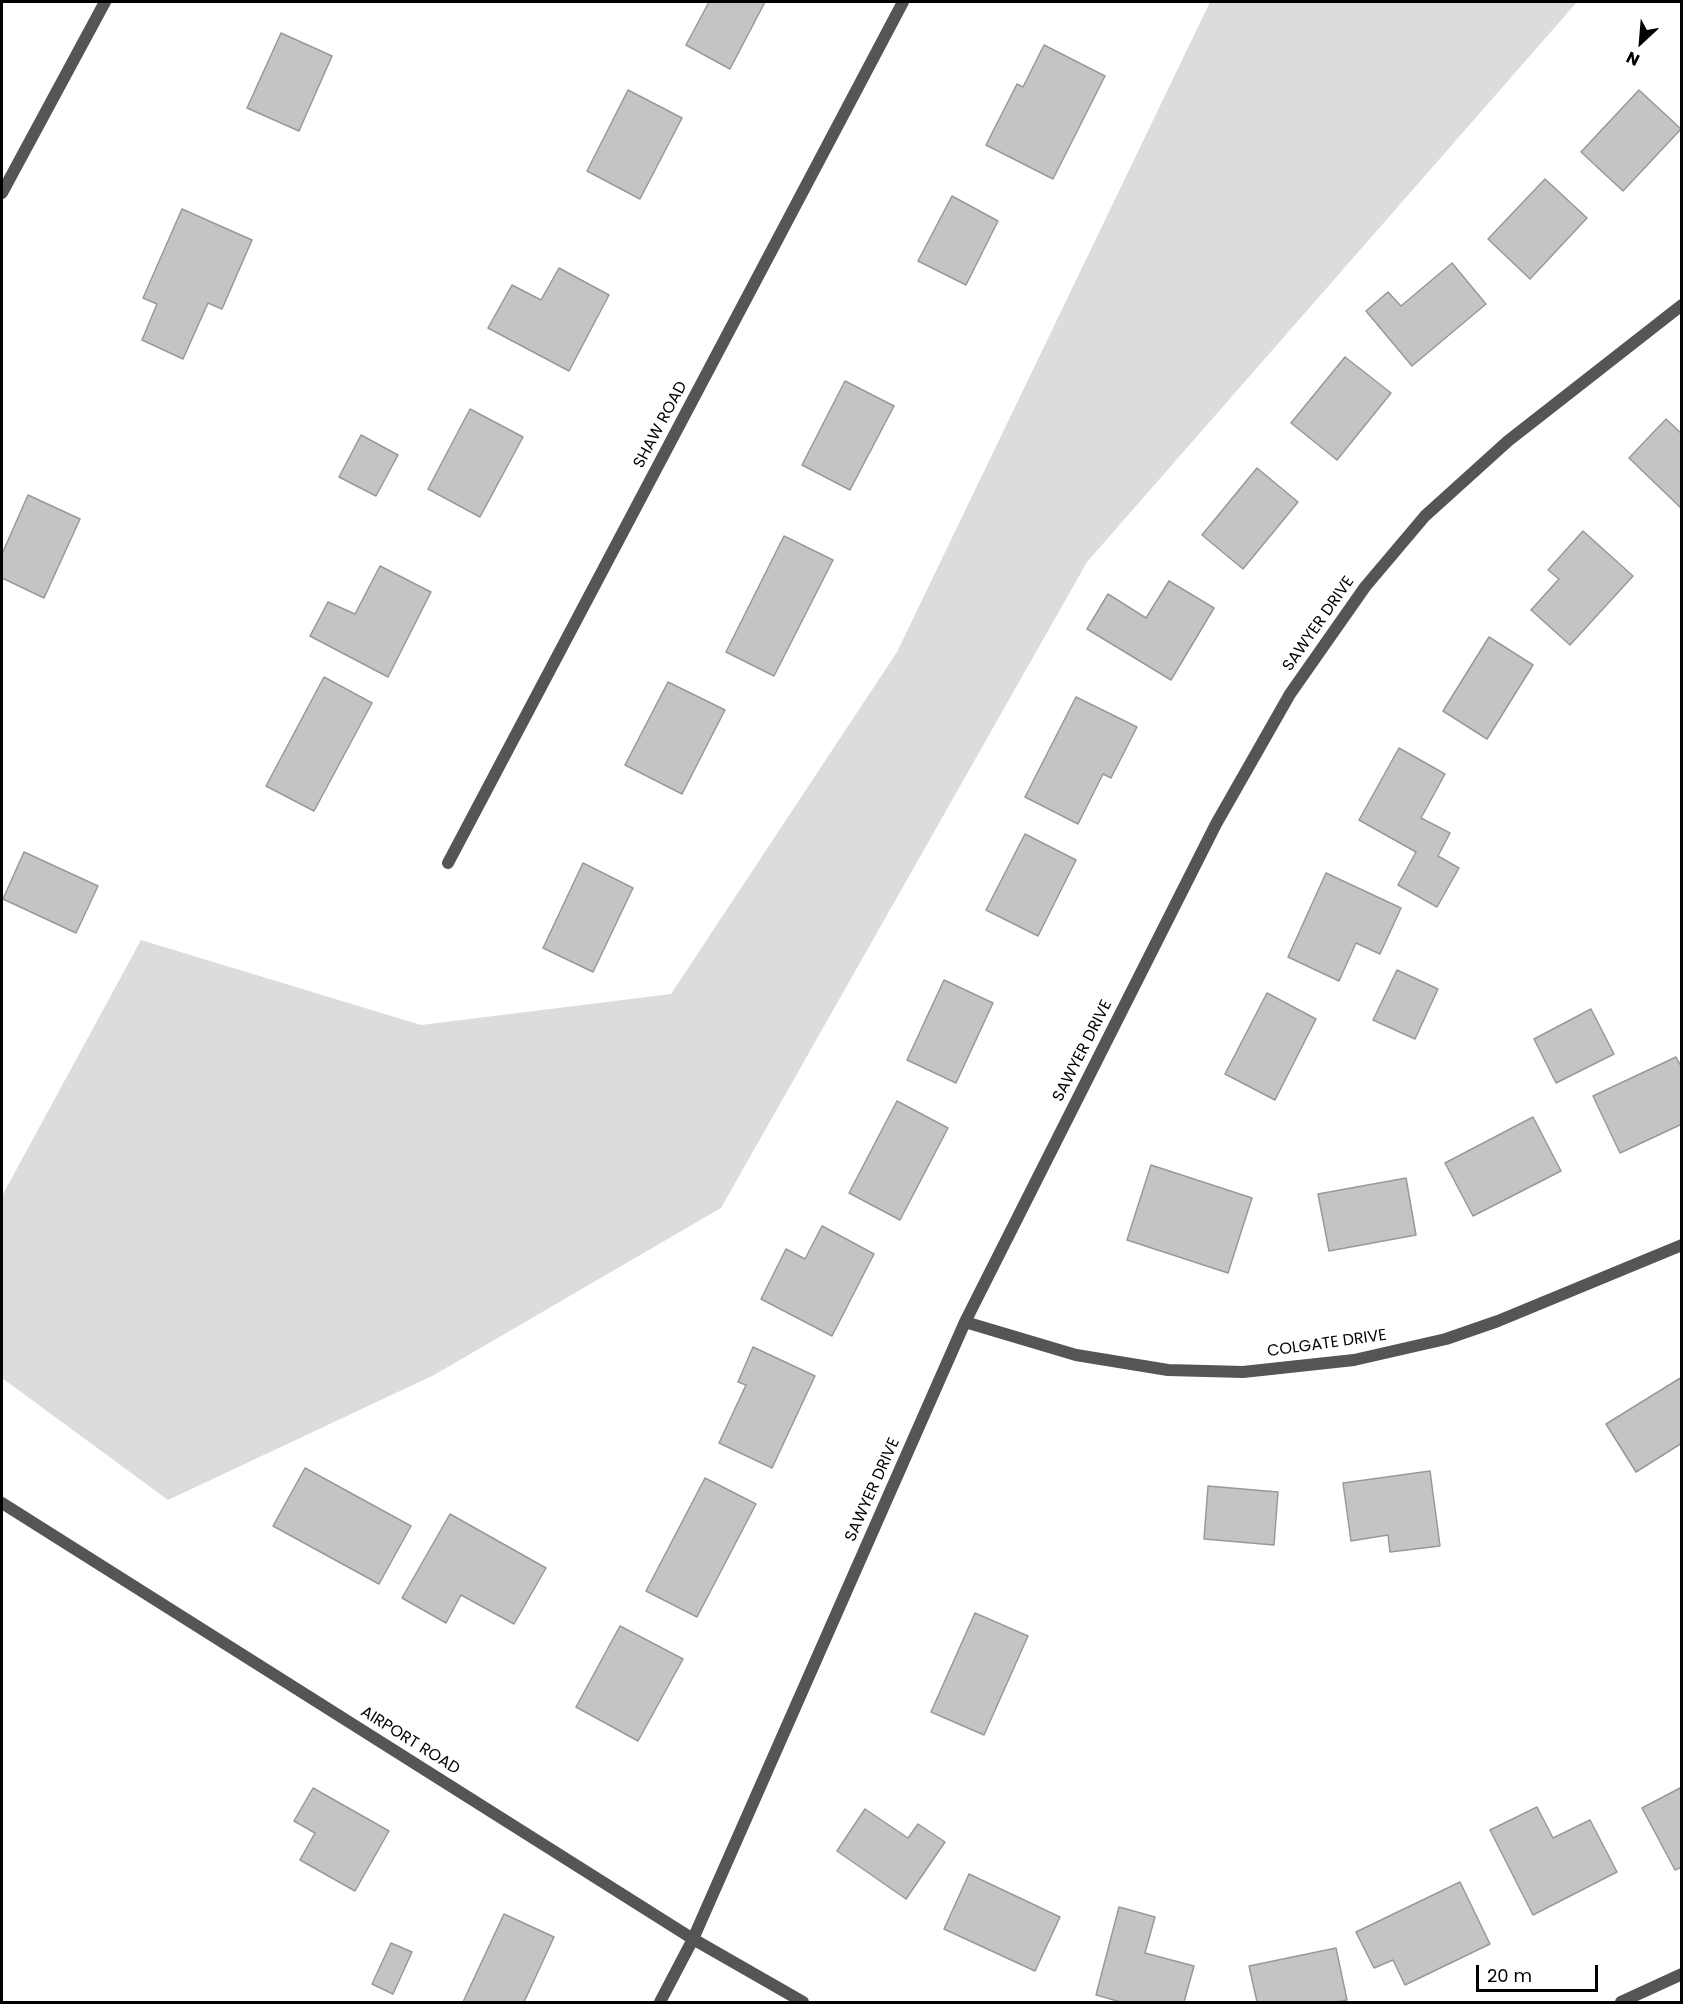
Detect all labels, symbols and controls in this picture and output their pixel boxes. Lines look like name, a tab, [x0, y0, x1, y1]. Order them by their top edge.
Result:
north arrow	[1611, 12, 1671, 72]
text: N	[1622, 46, 1643, 72]
street label: SHAW ROAD	[630, 378, 692, 472]
street label: SAWYER DRIVE	[1279, 573, 1359, 675]
street label: SAWYER DRIVE	[1049, 997, 1117, 1105]
street label: COLGATE DRIVE	[1266, 1326, 1388, 1362]
street label: SAWYER DRIVE	[842, 1435, 904, 1545]
street label: AIRPORT ROAD	[357, 1703, 463, 1779]
scale bar	[1479, 1953, 1600, 1991]
text: 20 m	[1487, 1963, 1532, 1988]

